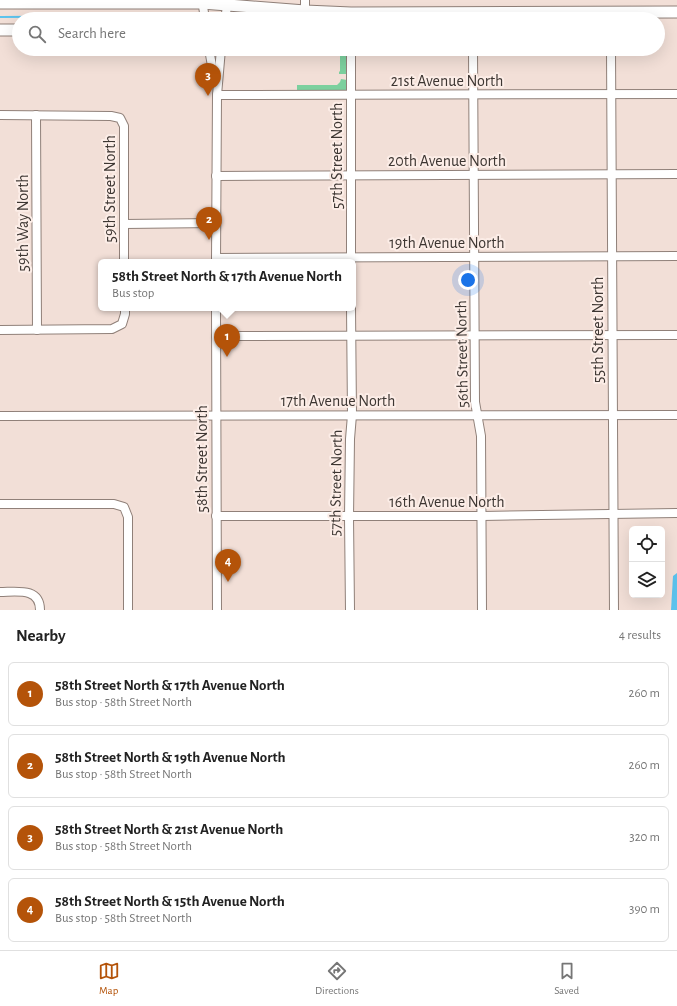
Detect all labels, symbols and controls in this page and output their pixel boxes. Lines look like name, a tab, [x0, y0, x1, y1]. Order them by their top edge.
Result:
search box	[12, 12, 665, 56]
icon: search	[26, 23, 48, 45]
text: Search here	[58, 26, 126, 41]
pin: 3	[195, 63, 221, 96]
street label: 21st Avenue North	[391, 73, 503, 89]
street label: 57th Street North	[329, 103, 345, 209]
street label: 59th Street North	[102, 135, 118, 243]
street label: 20th Avenue North	[388, 153, 506, 169]
street label: 59th Way North	[15, 174, 32, 272]
pin: 2	[196, 207, 222, 240]
street label: 19th Avenue North	[389, 235, 505, 251]
popup	[98, 259, 356, 311]
text: 58th Street North & 17th Avenue North	[112, 269, 342, 284]
your location	[458, 270, 478, 290]
street label: 55th Street North	[590, 277, 606, 383]
text: Bus stop	[112, 287, 154, 300]
street label: 56th Street North	[453, 300, 471, 408]
pin: 1	[214, 324, 240, 357]
street label: 17th Avenue North	[281, 393, 395, 409]
street label: 58th Street North	[194, 405, 210, 513]
street label: 57th Street North	[327, 430, 345, 536]
street label: 16th Avenue North	[389, 494, 505, 510]
map controls	[629, 526, 665, 598]
button: locate	[629, 526, 665, 562]
pin: 4	[215, 549, 241, 582]
button: layers	[629, 562, 665, 598]
text: Nearby	[16, 627, 66, 644]
text: 4 results	[619, 629, 661, 642]
text: 58th Street North & 17th Avenue North	[55, 678, 285, 693]
text: 1	[28, 687, 32, 700]
text: 260 m	[629, 687, 660, 700]
text: Bus stop · 58th Street North	[55, 696, 192, 709]
text: 58th Street North & 19th Avenue North	[55, 750, 286, 765]
text: 2	[27, 759, 33, 772]
text: 260 m	[629, 759, 660, 772]
text: Bus stop · 58th Street North	[55, 768, 192, 781]
text: 58th Street North & 21st Avenue North	[55, 822, 283, 837]
text: 3	[27, 831, 33, 844]
text: 320 m	[629, 831, 660, 844]
text: Bus stop · 58th Street North	[55, 840, 192, 853]
text: 58th Street North & 15th Avenue North	[55, 894, 285, 909]
text: 4	[27, 903, 33, 916]
text: 390 m	[629, 903, 660, 916]
text: Bus stop · 58th Street North	[55, 912, 192, 925]
tab: Map	[98, 960, 120, 997]
tab: Directions	[315, 960, 359, 997]
tab: Saved	[554, 960, 579, 997]

